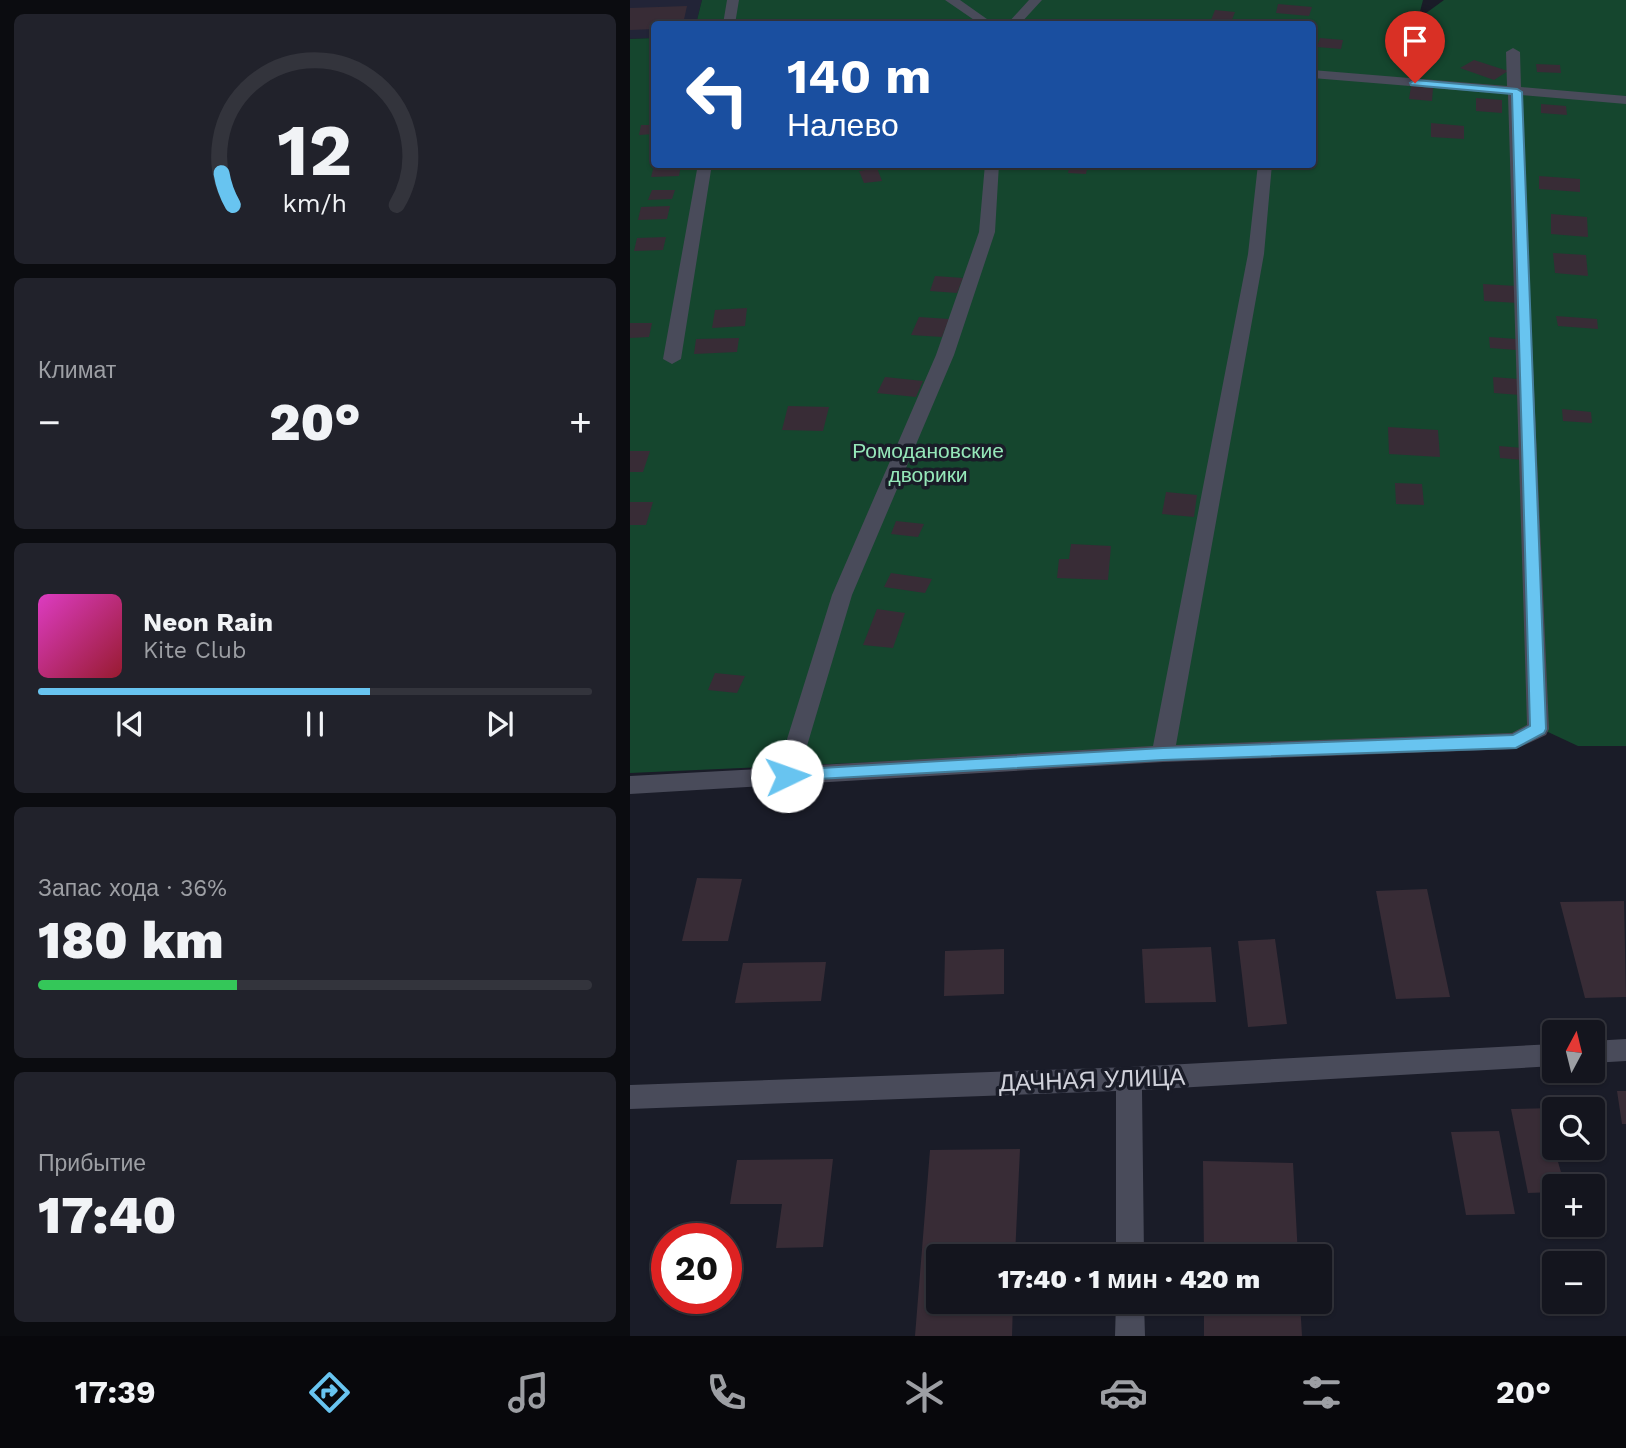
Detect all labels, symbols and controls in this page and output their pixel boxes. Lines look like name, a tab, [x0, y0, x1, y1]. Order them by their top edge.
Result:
pin	[1385, 11, 1445, 83]
icon: arrive	[1396, 22, 1434, 60]
text: 140 m	[787, 47, 931, 105]
icon: left	[672, 49, 763, 140]
text: Налево	[787, 106, 899, 144]
text: 12	[278, 108, 352, 194]
text: km/h	[283, 189, 347, 218]
text: Климат	[38, 357, 116, 384]
text: 20°	[269, 392, 361, 453]
text: −	[38, 400, 61, 444]
text: +	[569, 400, 592, 444]
park label: Ромодановские дворики	[852, 438, 1004, 487]
text: Neon Rain	[143, 607, 273, 637]
text: Kite Club	[143, 637, 246, 664]
icon: previous	[111, 705, 149, 743]
icon: pause	[296, 705, 334, 743]
icon: next	[481, 705, 519, 743]
position arrow	[750, 739, 824, 813]
text: Запас хода · 36%	[38, 875, 227, 902]
text: 180 km	[38, 910, 224, 971]
north arrow	[1542, 1020, 1605, 1083]
map controls	[1542, 1020, 1605, 1314]
street label: ДАЧНАЯ УЛИЦА	[998, 1063, 1186, 1097]
button: search	[1542, 1097, 1605, 1160]
text: Прибытие	[38, 1150, 146, 1177]
button: +	[1542, 1174, 1605, 1237]
text: 17:40	[38, 1185, 176, 1246]
speed limit sign: 20	[651, 1223, 742, 1314]
button: −	[1542, 1251, 1605, 1314]
text: 17:40 · 1 мин · 420 m	[998, 1264, 1260, 1294]
icon: directions	[305, 1368, 354, 1417]
icon: music	[504, 1368, 553, 1417]
icon: phone	[702, 1368, 751, 1417]
icon: climate	[900, 1368, 949, 1417]
icon: car	[1099, 1368, 1148, 1417]
icon: filters	[1297, 1368, 1346, 1417]
text: 17:39	[75, 1373, 156, 1411]
text: 20°	[1496, 1373, 1551, 1411]

